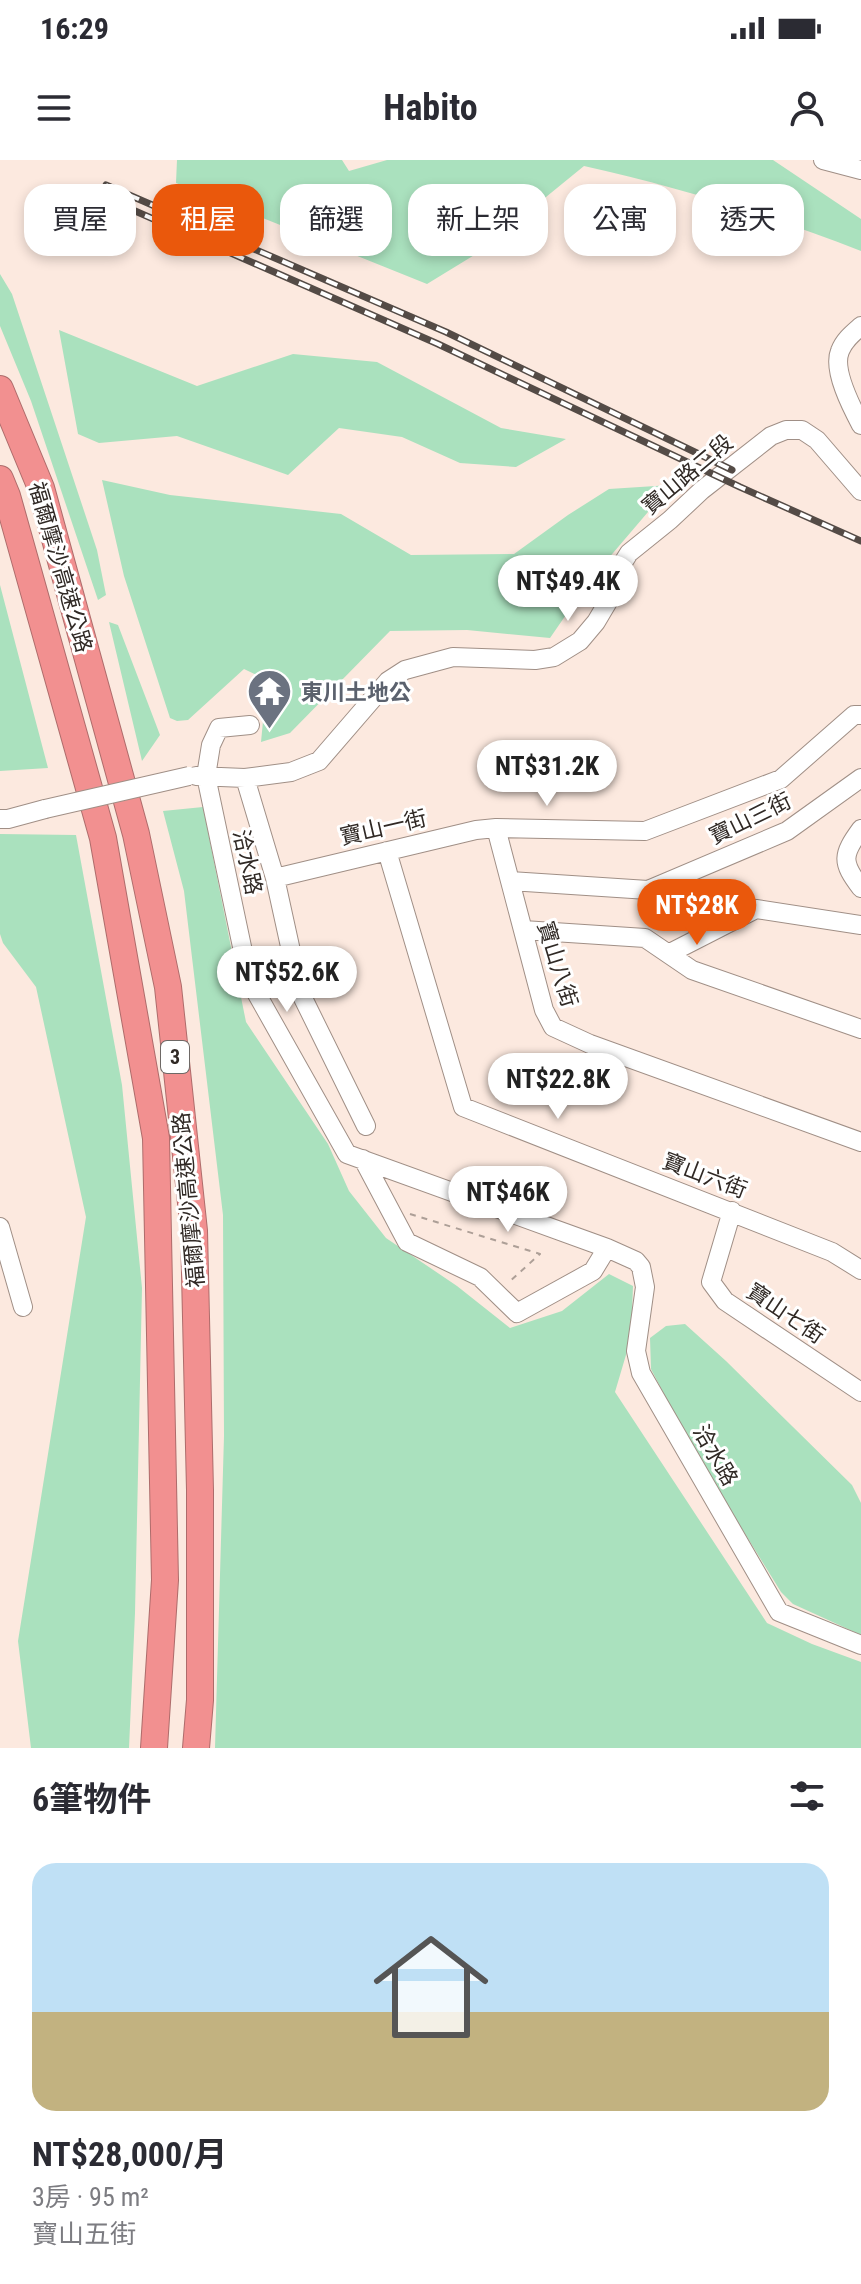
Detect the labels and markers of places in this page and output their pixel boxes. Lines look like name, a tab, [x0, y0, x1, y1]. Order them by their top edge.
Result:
pin: NT$49.4K	[485, 555, 651, 623]
temple icon: 東川土地公	[246, 668, 294, 731]
place label: 東川土地公	[301, 680, 411, 705]
pin: NT$31.2K	[464, 740, 630, 808]
pin: NT$28K	[632, 879, 762, 947]
pin: NT$52.6K	[204, 946, 370, 1014]
pin: NT$22.8K	[475, 1053, 641, 1121]
pin: NT$46K	[443, 1166, 573, 1234]

